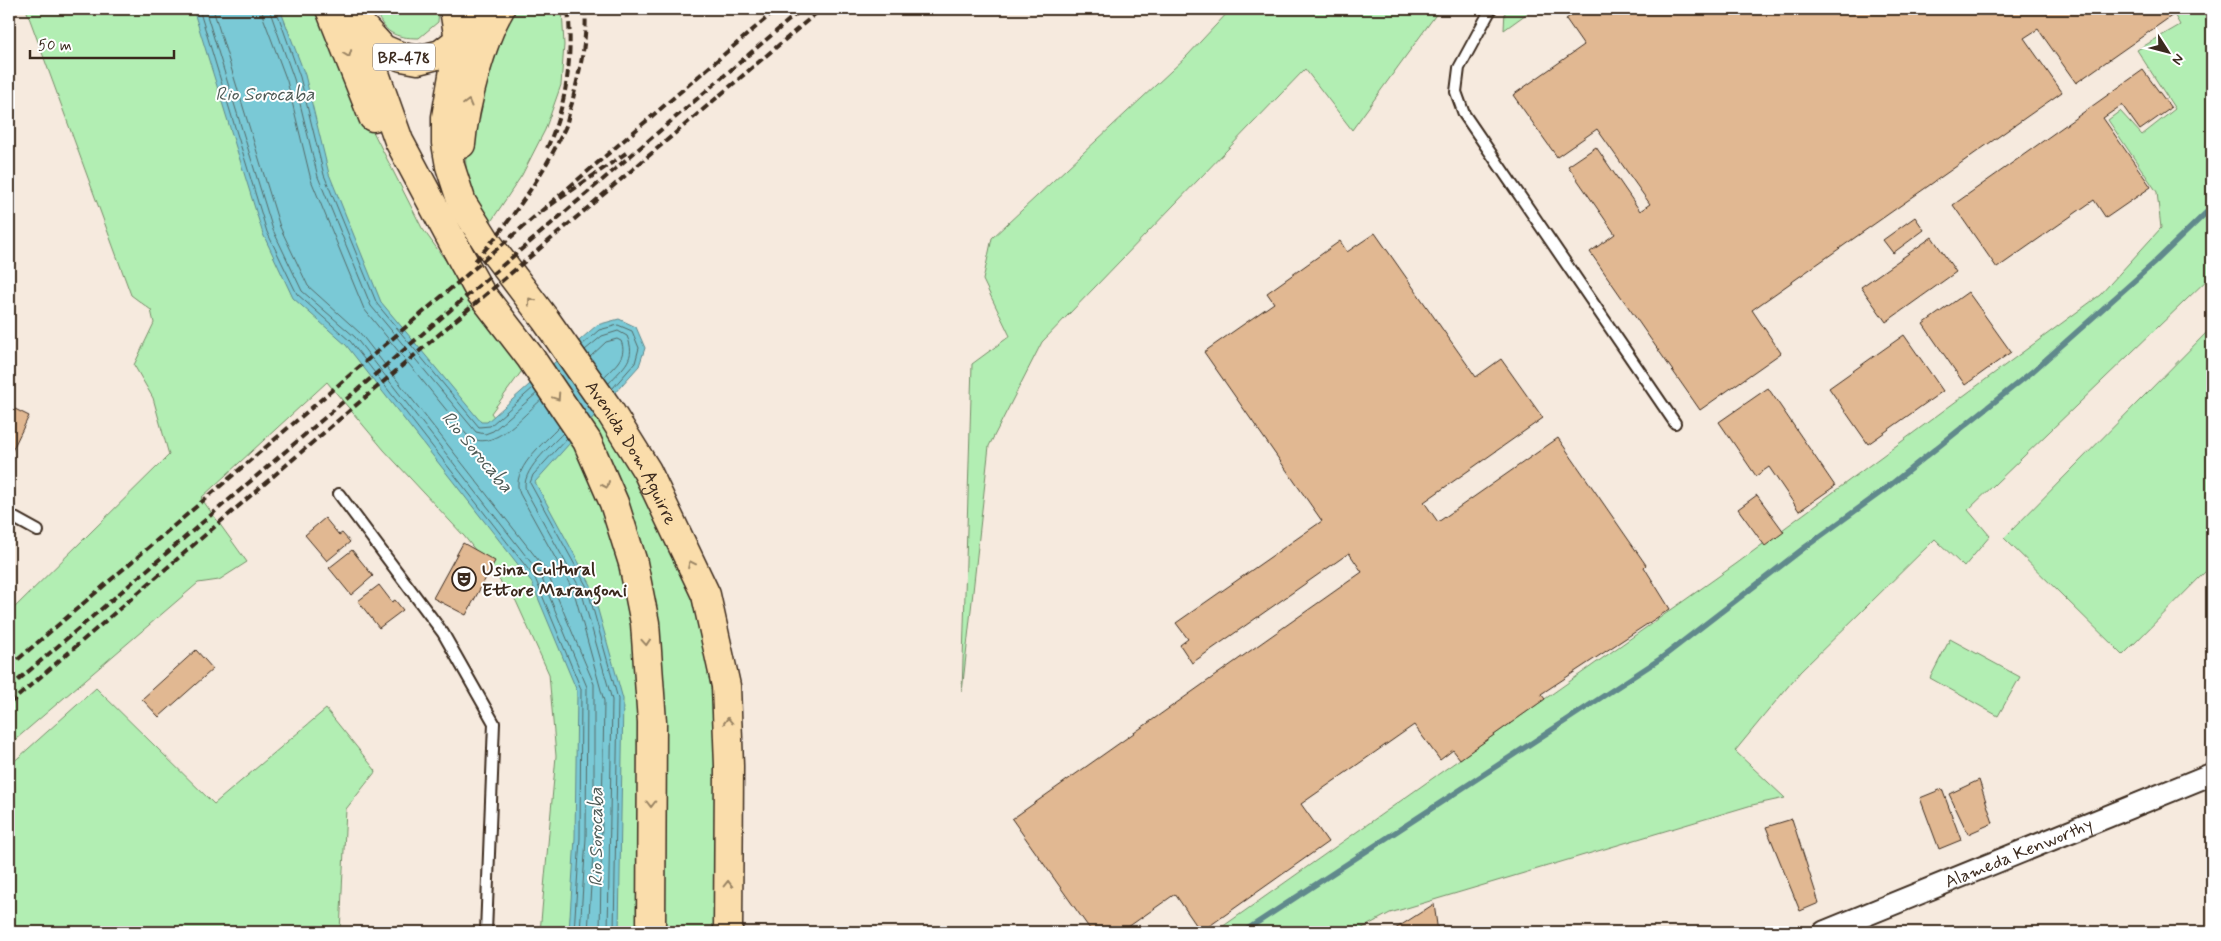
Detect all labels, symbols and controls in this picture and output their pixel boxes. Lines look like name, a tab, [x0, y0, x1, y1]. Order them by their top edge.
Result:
scale bar	[30, 28, 174, 60]
north arrow	[2144, 28, 2194, 78]
text: 50 m	[38, 36, 72, 56]
road number: BR-478	[373, 44, 435, 70]
one-way arrow	[342, 50, 352, 58]
text: N	[2168, 50, 2188, 68]
water label: Rio Sorocaba	[215, 82, 315, 107]
one-way arrow	[462, 98, 473, 107]
one-way arrow	[528, 297, 537, 307]
street label: Avenida Dom Aguirre	[579, 376, 682, 529]
one-way arrow	[551, 392, 560, 401]
water label: Rio Sorocaba	[435, 406, 519, 499]
one-way arrow	[600, 480, 611, 489]
place label: Usina Cultural Ettore Marangoni	[482, 558, 627, 605]
one-way arrow	[687, 560, 698, 569]
theatre icon: Usina Cultural Ettore Marangoni	[451, 566, 477, 592]
one-way arrow	[641, 638, 652, 646]
one-way arrow	[722, 717, 733, 725]
water label: Rio Sorocaba	[584, 787, 609, 887]
one-way arrow	[646, 800, 656, 808]
street label: Alameda Kenworthy	[1941, 813, 2096, 895]
one-way arrow	[723, 879, 733, 887]

